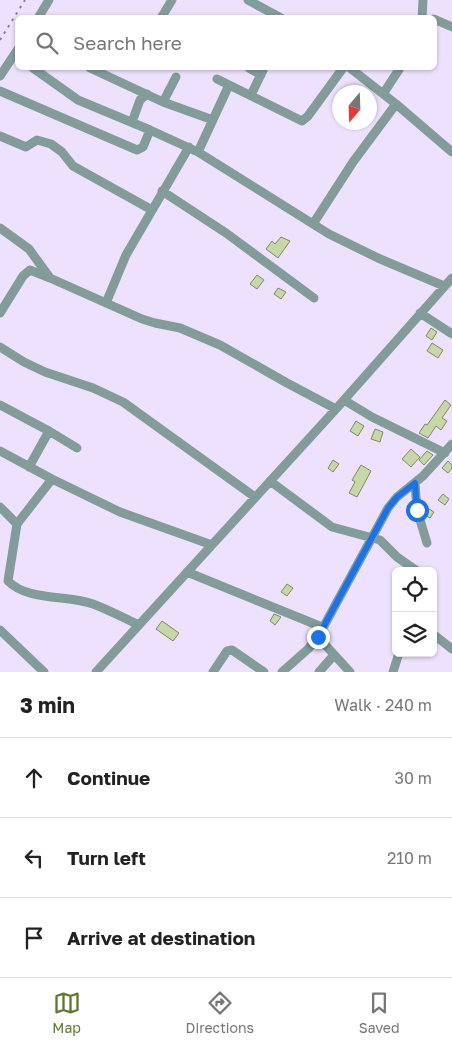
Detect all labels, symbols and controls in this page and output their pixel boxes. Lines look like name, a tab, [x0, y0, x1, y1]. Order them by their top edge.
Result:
search box	[15, 15, 437, 70]
icon: search	[33, 29, 61, 57]
text: Search here	[73, 31, 182, 54]
north arrow	[332, 85, 377, 130]
route start	[406, 499, 429, 522]
map controls	[392, 567, 437, 657]
button: locate	[392, 567, 437, 612]
button: layers	[392, 612, 437, 657]
route end	[307, 626, 330, 649]
text: 3 min	[20, 692, 75, 718]
text: Walk · 240 m	[334, 695, 432, 715]
icon: ahead	[20, 764, 48, 792]
text: Continue	[67, 766, 150, 789]
text: 30 m	[395, 768, 432, 788]
icon: left	[20, 844, 48, 872]
text: Turn left	[67, 846, 146, 869]
text: 210 m	[387, 848, 432, 868]
icon: arrive	[20, 924, 48, 952]
text: Arrive at destination	[67, 926, 255, 949]
tab: Map	[52, 989, 81, 1036]
tab: Directions	[186, 989, 254, 1036]
tab: Saved	[359, 989, 400, 1036]

